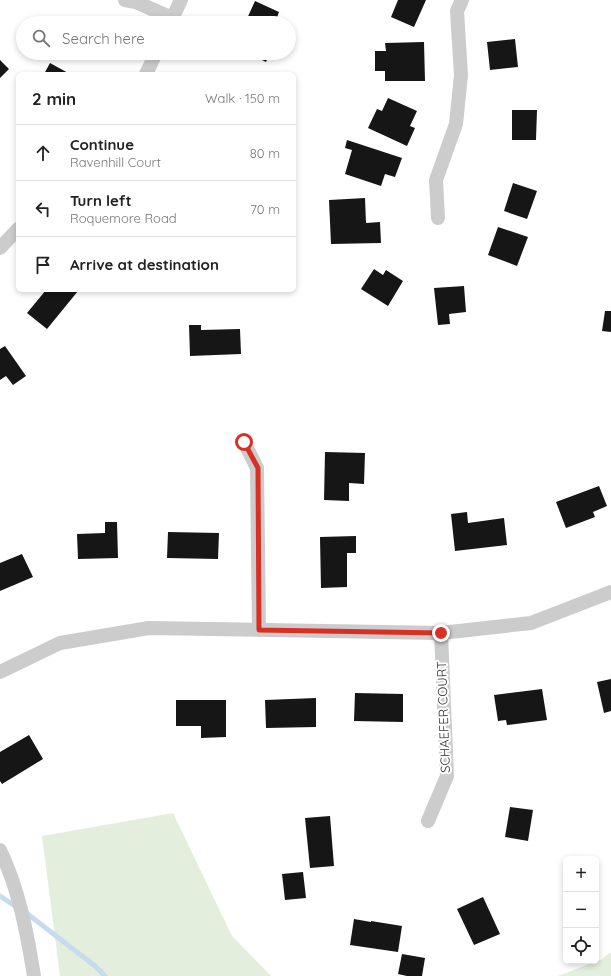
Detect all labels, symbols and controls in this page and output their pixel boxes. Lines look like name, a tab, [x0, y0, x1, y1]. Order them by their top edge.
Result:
search box	[16, 16, 296, 60]
icon: search	[30, 27, 52, 49]
text: Search here	[62, 29, 145, 48]
text: 2 min	[32, 88, 76, 109]
text: Walk · 150 m	[205, 90, 280, 106]
text: Continue	[70, 135, 134, 154]
icon: ahead	[32, 142, 54, 164]
text: 80 m	[250, 145, 280, 161]
text: Ravenhill Court	[70, 154, 161, 170]
text: Turn left	[70, 191, 132, 210]
icon: left	[32, 198, 54, 220]
text: 70 m	[250, 201, 280, 217]
text: Roquemore Road	[70, 210, 177, 226]
icon: arrive	[32, 254, 54, 276]
text: Arrive at destination	[70, 255, 219, 274]
route start	[235, 433, 253, 451]
route end	[432, 624, 450, 642]
street label: SCHAEFER COURT	[433, 661, 453, 773]
map controls	[563, 856, 599, 964]
button: +	[563, 856, 599, 892]
button: −	[563, 892, 599, 928]
button: locate	[563, 928, 599, 964]

